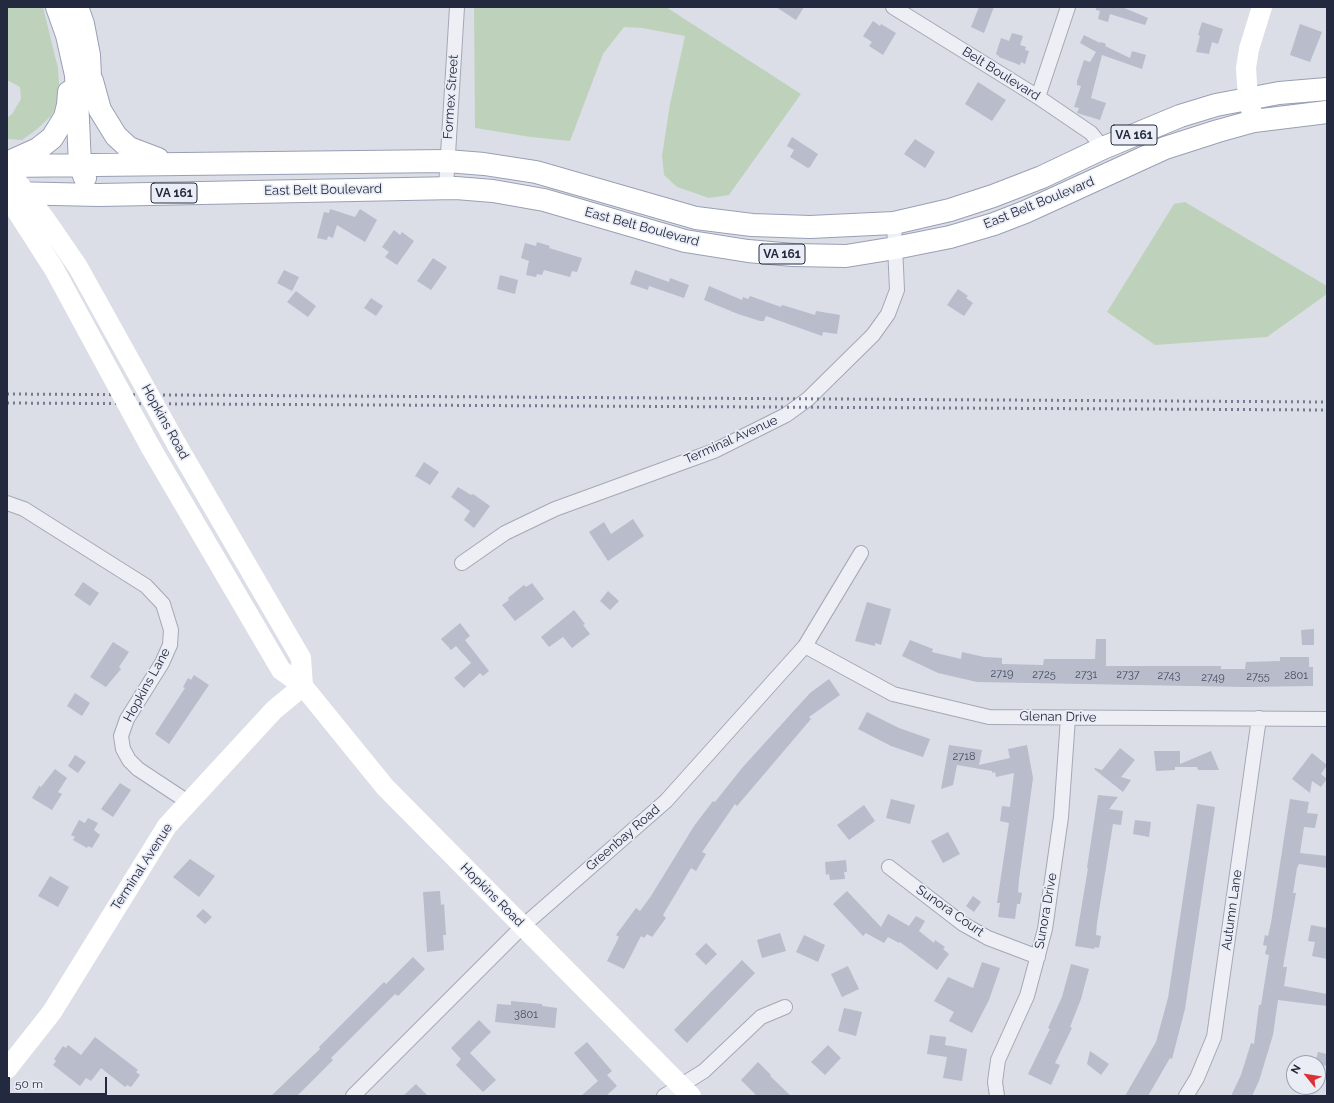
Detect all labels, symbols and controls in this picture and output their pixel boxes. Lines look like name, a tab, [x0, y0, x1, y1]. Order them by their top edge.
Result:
street label: Belt Boulevard	[959, 44, 1043, 104]
street label: Formex Street	[440, 54, 462, 140]
road number: VA 161	[1111, 125, 1157, 145]
street label: East Belt Boulevard	[981, 174, 1097, 232]
street label: East Belt Boulevard	[264, 181, 382, 199]
road number: VA 161	[151, 183, 197, 203]
street label: East Belt Boulevard	[583, 204, 701, 250]
road number: VA 161	[759, 244, 805, 264]
street label: Hopkins Road	[138, 382, 192, 462]
street label: Terminal Avenue	[682, 412, 780, 468]
street label: Hopkins Lane	[120, 645, 174, 725]
house number: 2719	[991, 667, 1013, 681]
house number: 2725	[1032, 668, 1056, 682]
house number: 2731	[1075, 668, 1097, 682]
house number: 2737	[1116, 668, 1140, 682]
house number: 2743	[1158, 669, 1180, 683]
house number: 2801	[1284, 669, 1308, 683]
house number: 2755	[1246, 670, 1270, 684]
house number: 2749	[1201, 671, 1225, 685]
street label: Glenan Drive	[1019, 709, 1097, 725]
house number: 2718	[953, 750, 975, 764]
street label: Greenbay Road	[583, 802, 663, 874]
street label: Terminal Avenue	[108, 821, 176, 913]
street label: Hopkins Road	[457, 860, 527, 930]
street label: Autumn Lane	[1219, 869, 1245, 951]
street label: Sunora Drive	[1032, 872, 1060, 950]
street label: Sunora Court	[913, 882, 987, 940]
house number: 3801	[514, 1008, 538, 1022]
north arrow	[1286, 1055, 1326, 1095]
text: N	[1288, 1062, 1304, 1076]
scale bar	[10, 1069, 109, 1095]
text: 50 m	[15, 1077, 43, 1091]

